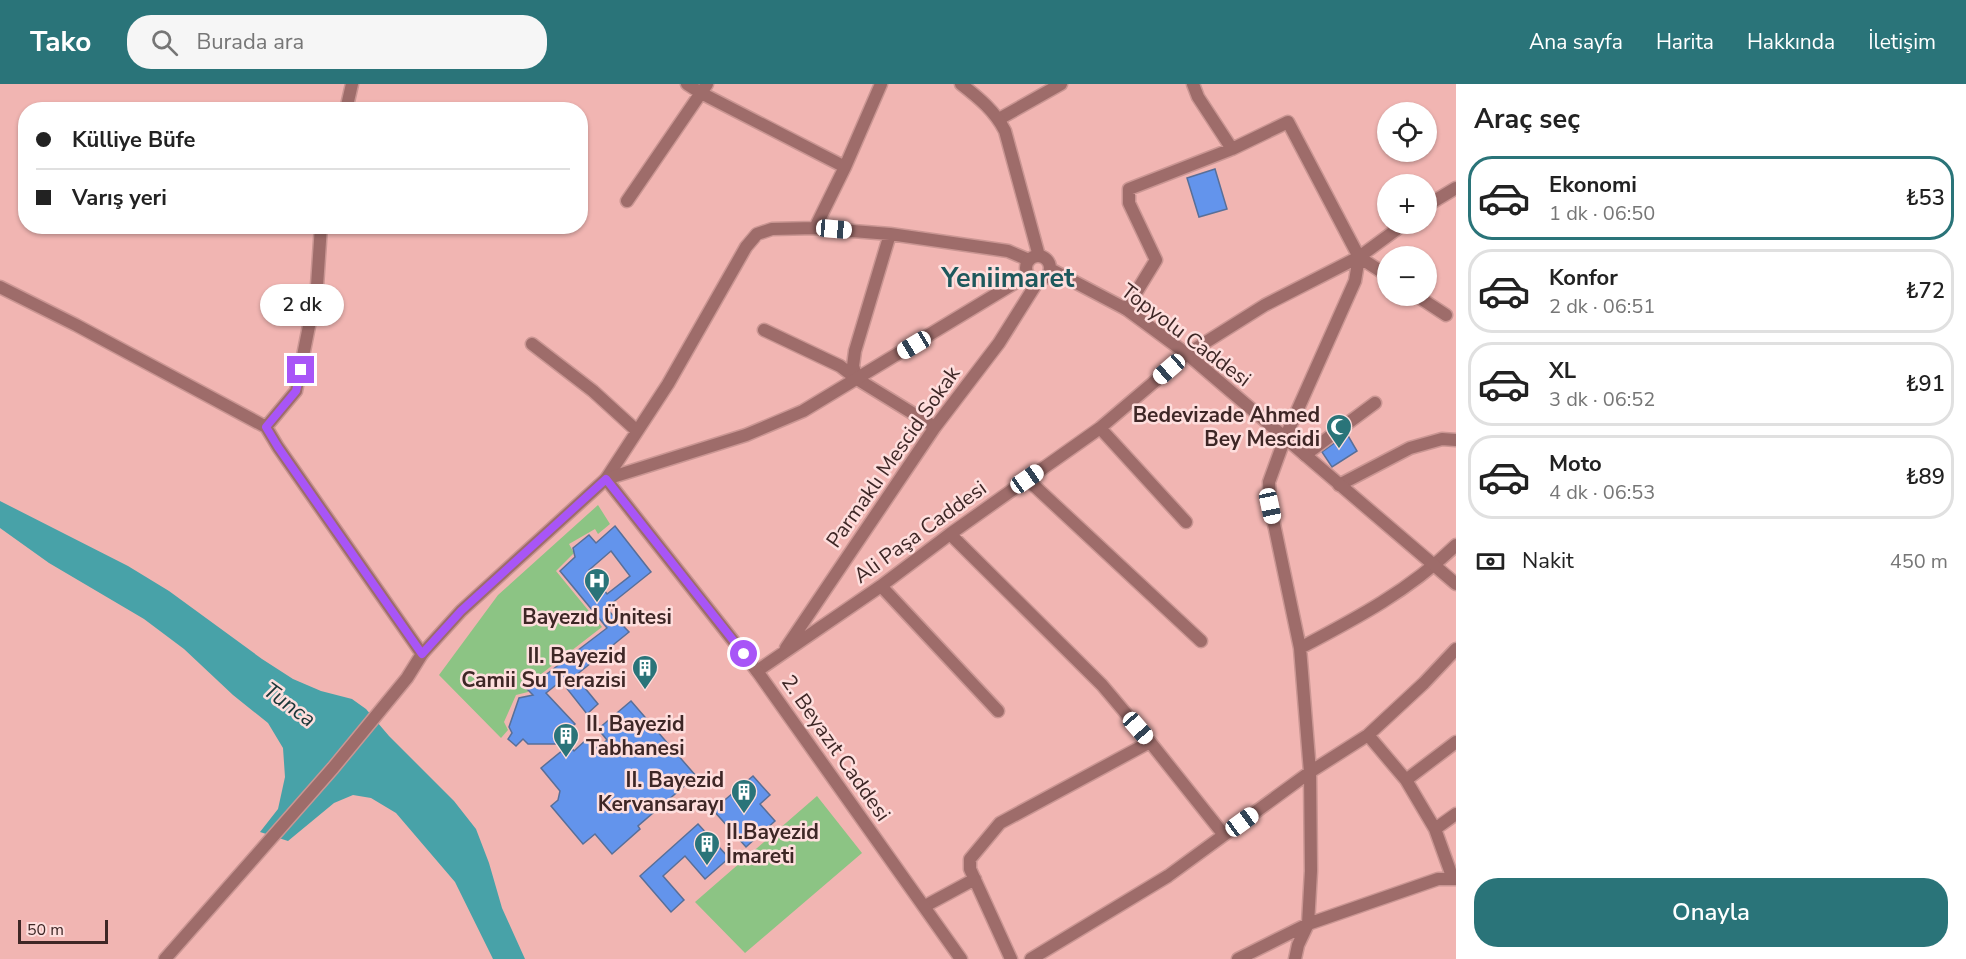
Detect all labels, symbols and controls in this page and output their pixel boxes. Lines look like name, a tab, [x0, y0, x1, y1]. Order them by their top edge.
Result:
search box	[127, 15, 547, 69]
text: Tako	[30, 23, 91, 61]
icon: search	[148, 26, 181, 59]
text: Burada ara	[196, 27, 304, 57]
text: Ana sayfa	[1529, 28, 1623, 56]
text: Harita	[1656, 28, 1714, 56]
text: Hakkında	[1747, 28, 1835, 56]
text: İletişim	[1868, 28, 1936, 56]
text: Araç seç	[1474, 101, 1580, 138]
map controls	[1377, 102, 1437, 306]
button: locate	[1377, 102, 1437, 162]
text: Külliye Büfe	[72, 125, 196, 155]
text: Ekonomi	[1549, 170, 1637, 200]
icon: car	[1477, 171, 1531, 225]
button: +	[1377, 174, 1437, 234]
text: Varış yeri	[72, 183, 167, 213]
text: ₺53	[1905, 183, 1945, 213]
text: 1 dk · 06:50	[1549, 200, 1655, 227]
car	[815, 218, 853, 240]
button: −	[1377, 246, 1437, 306]
district label: Yeniimaret	[941, 260, 1075, 297]
text: Konfor	[1549, 263, 1618, 293]
icon: car	[1477, 264, 1531, 318]
text: ₺72	[1905, 276, 1945, 306]
street label: Topyolu Caddesi	[1115, 277, 1257, 393]
callout: 2 dk	[259, 283, 343, 325]
text: 2 dk	[282, 291, 322, 318]
text: 2 dk · 06:51	[1549, 293, 1655, 320]
car	[894, 328, 934, 362]
car	[1150, 350, 1188, 388]
route end	[287, 356, 314, 383]
text: XL	[1549, 356, 1576, 386]
icon: car	[1477, 357, 1531, 411]
street label: Parmaklı Mescid Sokak	[820, 360, 967, 553]
text: ₺91	[1905, 369, 1945, 399]
text: 3 dk · 06:52	[1549, 386, 1655, 413]
place label: Bedevizade Ahmed Bey Mescidi	[1133, 401, 1320, 453]
mosque icon: Bedevizade Ahmed Bey Mescidi	[1324, 412, 1354, 450]
text: Moto	[1549, 449, 1602, 479]
icon: car	[1477, 450, 1531, 504]
car	[1007, 461, 1047, 497]
text: ₺89	[1905, 462, 1945, 492]
street label: Ali Paşa Caddesi	[848, 474, 992, 590]
text: 4 dk · 06:53	[1549, 479, 1655, 506]
car	[1257, 487, 1283, 525]
icon: cash	[1474, 545, 1507, 578]
text: Nakit	[1522, 546, 1574, 576]
text: 450 m	[1890, 548, 1948, 575]
hospital icon: Bayezıd Ünitesi	[582, 566, 612, 604]
place label: Bayezıd Ünitesi	[522, 603, 672, 631]
route start	[730, 640, 757, 667]
place label: II. Bayezid Camii Su Terazisi	[461, 642, 626, 694]
building icon: II. Bayezid Camii Su Terazisi	[630, 653, 660, 691]
street label: 2. Beyazıt Caddesi	[775, 669, 897, 827]
water label: Tunca	[257, 676, 322, 734]
car	[1119, 709, 1157, 747]
place label: II. Bayezid Tabhanesi	[586, 710, 685, 762]
building icon: II. Bayezid Tabhanesi	[551, 721, 581, 759]
place label: II. Bayezid Kervansarayı	[598, 766, 724, 818]
building icon: II. Bayezid Kervansarayı	[729, 777, 759, 815]
car	[1222, 804, 1262, 840]
place label: II.Bayezid İmareti	[726, 818, 819, 870]
building icon: II.Bayezid İmareti	[692, 829, 722, 867]
button: Onayla	[1474, 878, 1948, 947]
scale bar	[18, 917, 108, 944]
text: 50 m	[27, 919, 64, 941]

